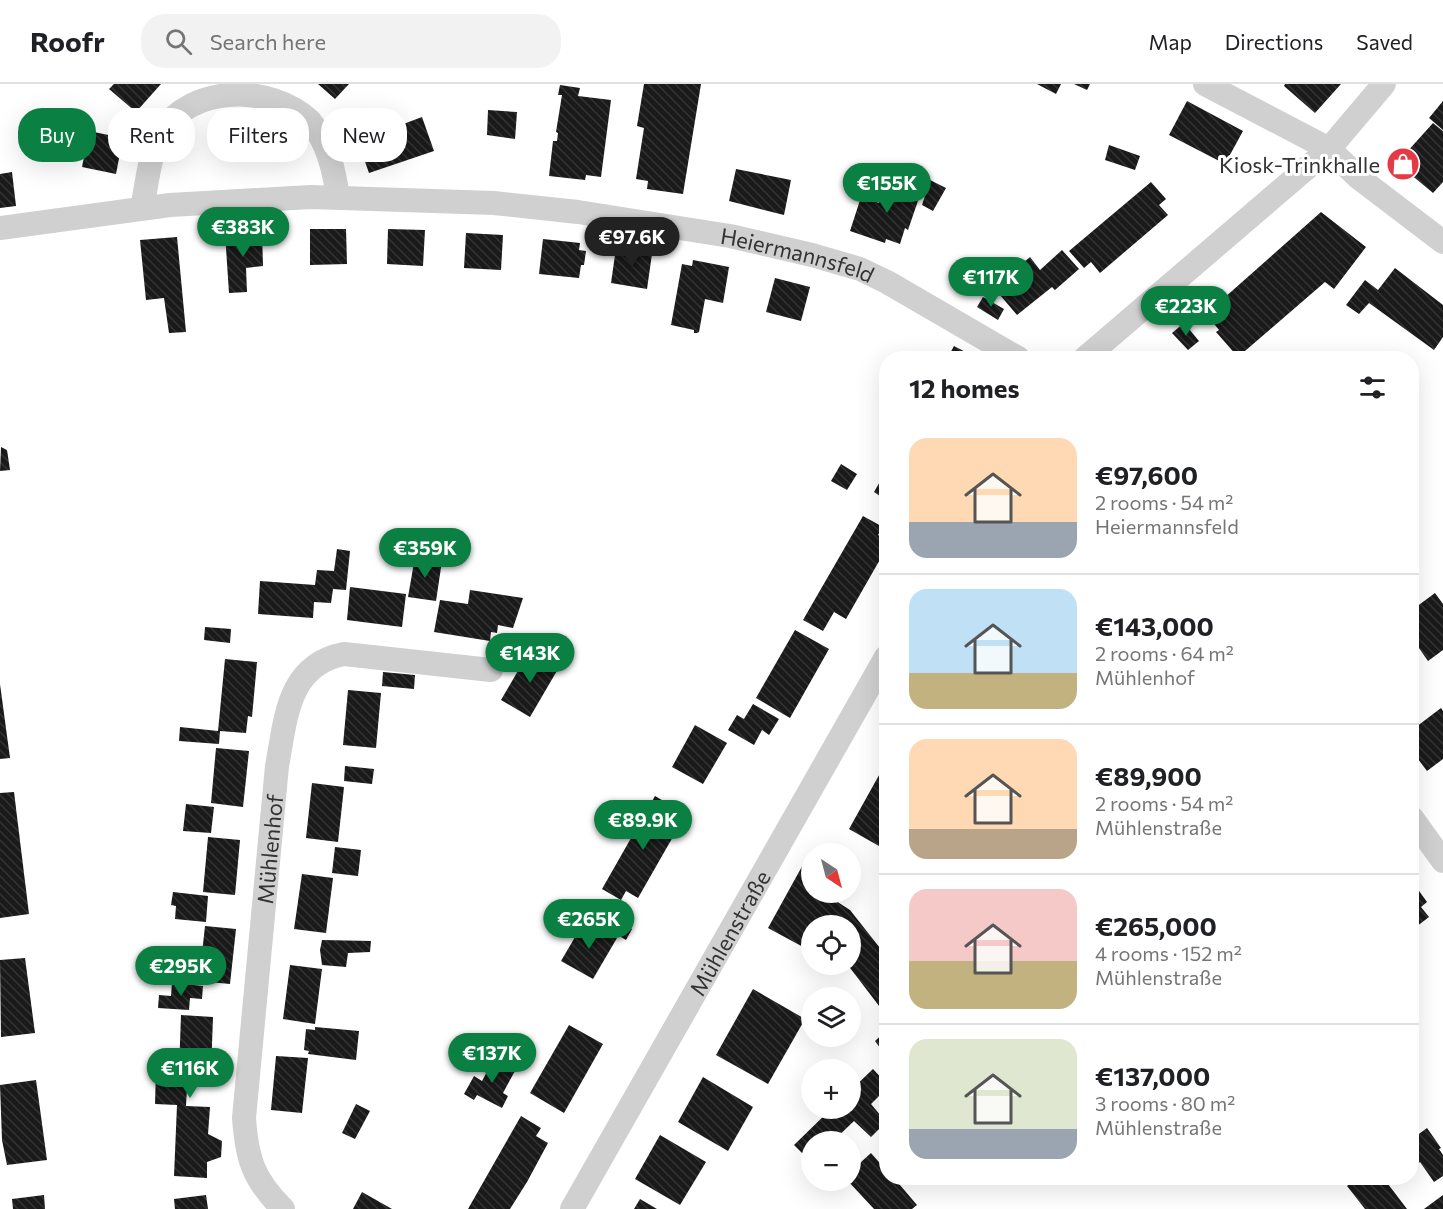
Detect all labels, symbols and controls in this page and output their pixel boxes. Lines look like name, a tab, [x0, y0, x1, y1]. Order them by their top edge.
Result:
search box	[141, 14, 561, 68]
text: Roofr	[30, 24, 105, 58]
icon: search	[162, 25, 195, 58]
text: Search here	[210, 28, 326, 55]
text: Map	[1149, 29, 1192, 54]
text: Directions	[1225, 29, 1323, 54]
text: Saved	[1356, 29, 1413, 54]
chip: Buy	[18, 108, 96, 162]
chip: Rent	[108, 108, 195, 162]
chip: Filters	[207, 108, 309, 162]
chip: New	[321, 108, 407, 162]
shop icon: Kiosk-Trinkhalle	[1385, 146, 1421, 182]
place label: Kiosk-Trinkhalle	[1219, 151, 1380, 178]
pin: €155K	[845, 163, 929, 214]
text: €155K	[857, 170, 917, 194]
pin: €383K	[201, 207, 285, 258]
text: €383K	[211, 214, 275, 238]
pin: €97.6K	[583, 217, 681, 268]
street label: Heiermannsfeld	[719, 221, 879, 288]
text: €97.6K	[599, 224, 665, 248]
pin: €117K	[949, 257, 1033, 308]
text: €117K	[962, 264, 1020, 288]
pin: €223K	[1144, 286, 1228, 337]
text: €223K	[1155, 293, 1217, 317]
icon: filters	[1356, 371, 1389, 404]
text: 12 homes	[909, 372, 1020, 403]
text: €97,600	[1095, 459, 1198, 490]
icon: home	[957, 462, 1029, 534]
text: 2 rooms · 54 m²	[1095, 490, 1233, 514]
text: Heiermannsfeld	[1095, 514, 1239, 538]
pin: €359K	[383, 528, 467, 579]
text: €359K	[393, 535, 457, 559]
text: €143,000	[1095, 610, 1214, 641]
icon: home	[957, 613, 1029, 685]
pin: €143K	[488, 633, 572, 684]
text: €143K	[499, 640, 561, 664]
text: 2 rooms · 64 m²	[1095, 641, 1234, 665]
text: Mühlenhof	[1095, 665, 1195, 689]
text: €89,900	[1095, 760, 1202, 791]
icon: home	[957, 763, 1029, 835]
text: 2 rooms · 54 m²	[1095, 791, 1233, 815]
street label: Mühlenhof	[251, 793, 288, 905]
pin: €89.9K	[594, 800, 692, 851]
text: €89.9K	[608, 807, 678, 831]
text: Mühlenstraße	[1095, 815, 1222, 839]
north arrow	[801, 843, 861, 903]
map controls	[801, 843, 861, 1191]
street label: Mühlenstraße	[683, 865, 776, 1000]
pin: €265K	[547, 899, 631, 950]
text: €265K	[557, 906, 621, 930]
text: €265,000	[1095, 910, 1217, 941]
icon: home	[957, 913, 1029, 985]
button: locate	[801, 915, 861, 975]
text: 4 rooms · 152 m²	[1095, 941, 1242, 965]
pin: €295K	[139, 946, 223, 997]
text: €295K	[149, 953, 213, 977]
text: Mühlenstraße	[1095, 965, 1222, 989]
button: layers	[801, 987, 861, 1047]
pin: €137K	[450, 1033, 534, 1084]
text: €137K	[462, 1040, 522, 1064]
pin: €116K	[148, 1048, 232, 1099]
text: €116K	[161, 1055, 219, 1079]
button: +	[801, 1059, 861, 1119]
text: €137,000	[1095, 1060, 1210, 1091]
icon: home	[957, 1063, 1029, 1135]
text: 3 rooms · 80 m²	[1095, 1091, 1235, 1115]
text: Mühlenstraße	[1095, 1115, 1222, 1139]
button: −	[801, 1131, 861, 1191]

